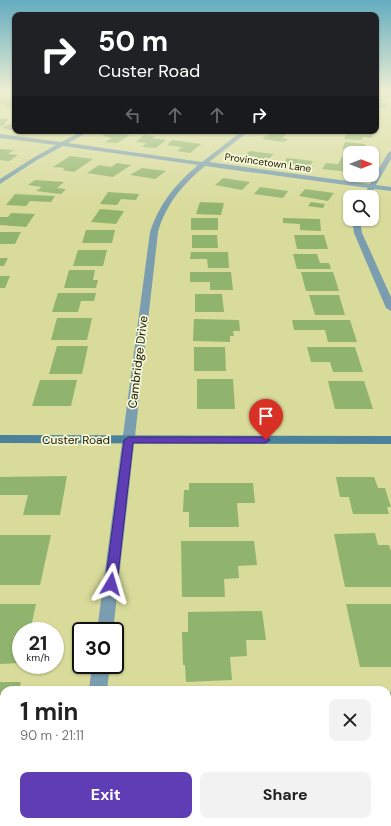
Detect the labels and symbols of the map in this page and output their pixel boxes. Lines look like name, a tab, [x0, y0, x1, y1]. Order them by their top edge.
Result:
north arrow	[343, 146, 379, 182]
street label: Provincetown Lane	[224, 150, 312, 175]
street label: Cambridge Drive	[124, 315, 152, 409]
pin	[249, 399, 283, 440]
street label: Custer Road	[42, 432, 110, 448]
position arrow	[90, 563, 132, 605]
speed limit sign: 30	[72, 622, 124, 674]

